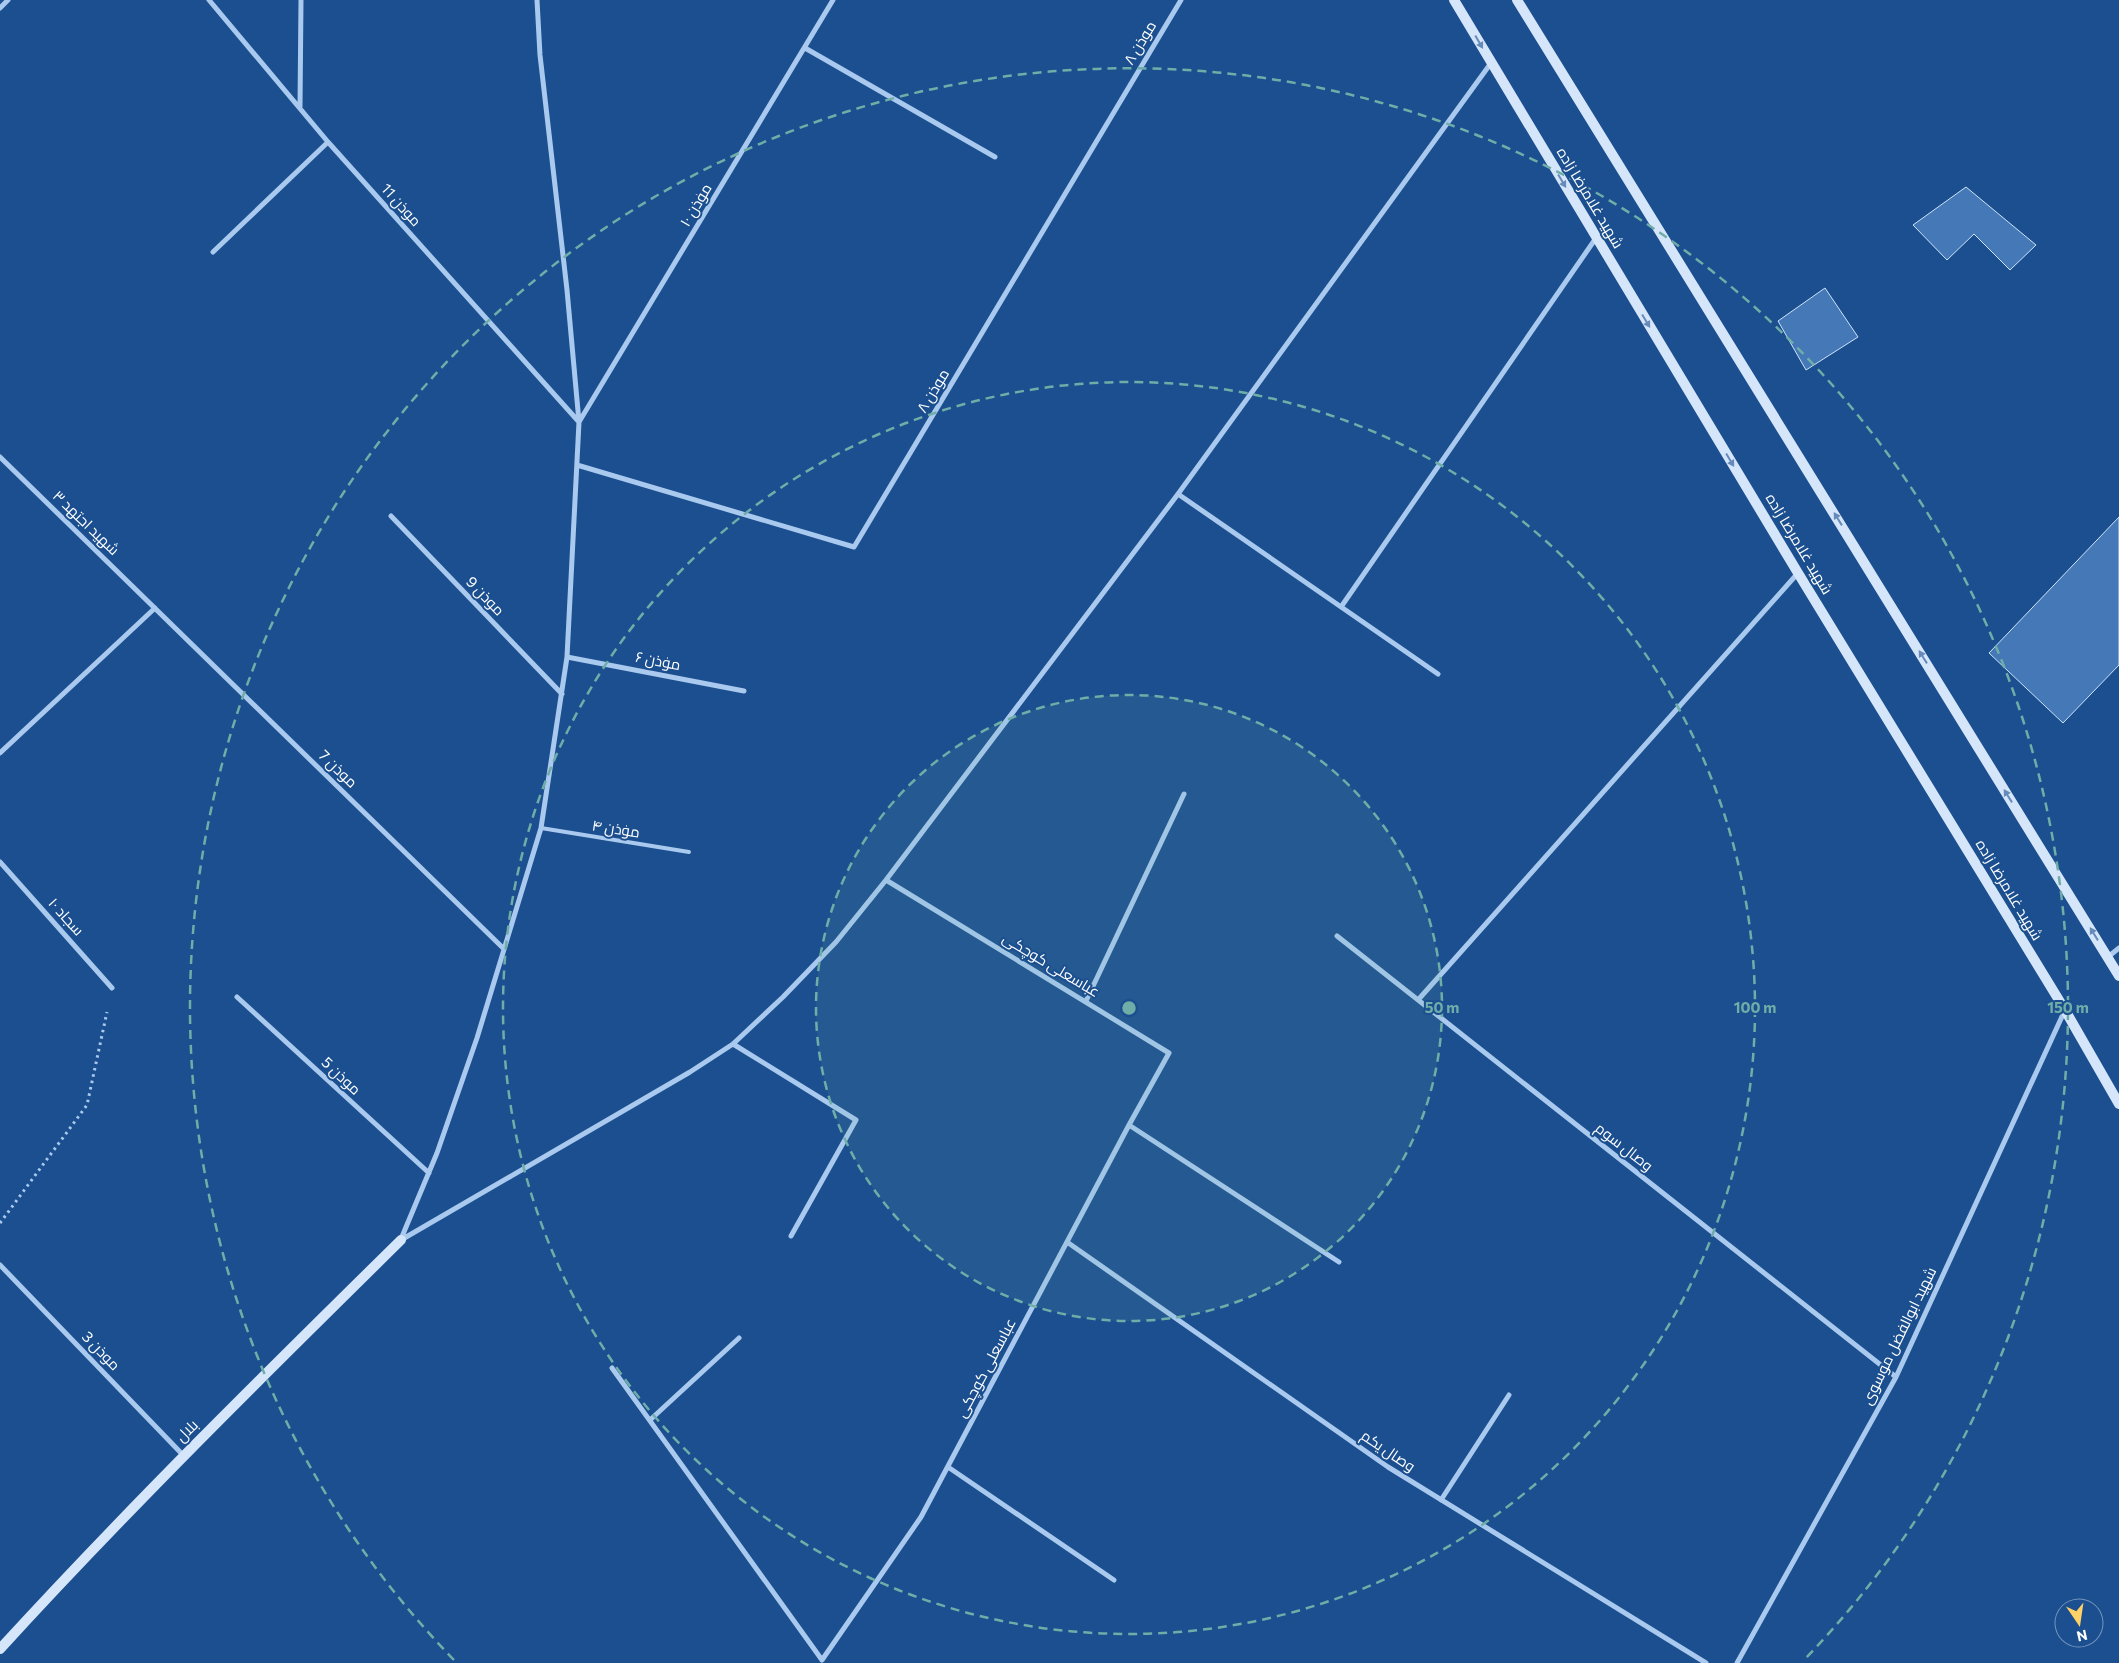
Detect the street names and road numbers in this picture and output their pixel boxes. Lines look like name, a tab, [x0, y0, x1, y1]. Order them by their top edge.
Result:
street label: موذن ۸	[1119, 17, 1161, 69]
street label: شهید غلامرضا زاده	[1552, 144, 1628, 252]
street label: موذن 11	[376, 179, 426, 231]
street label: موٰذن ۱۰	[675, 180, 717, 230]
street label: موذن ۸	[912, 365, 954, 417]
street label: شهید اجتهد ۳	[48, 486, 124, 560]
street label: شهید غلامرضا زاده	[1761, 490, 1837, 598]
street label: موذن 9	[461, 572, 509, 620]
street label: موٰذن ۶	[634, 647, 682, 675]
street label: موذن 7	[314, 746, 362, 792]
street label: موٰذن ۴	[591, 815, 641, 843]
street label: شهید غلامرضا زاده	[1971, 836, 2047, 944]
street label: سجاد ۱۰	[45, 894, 88, 939]
street label: عباسعلی کوچکی	[999, 928, 1103, 1002]
street label: موذن 5	[317, 1053, 365, 1099]
street label: وصال سوم	[1591, 1118, 1657, 1176]
street label: شهید ابوالفضل موسوی	[1857, 1264, 1941, 1408]
street label: عباسعلی کوچکی	[951, 1315, 1021, 1421]
street label: موذن 3	[77, 1327, 125, 1375]
street label: بلال	[171, 1415, 202, 1446]
street label: وصال یکم	[1357, 1426, 1419, 1476]

